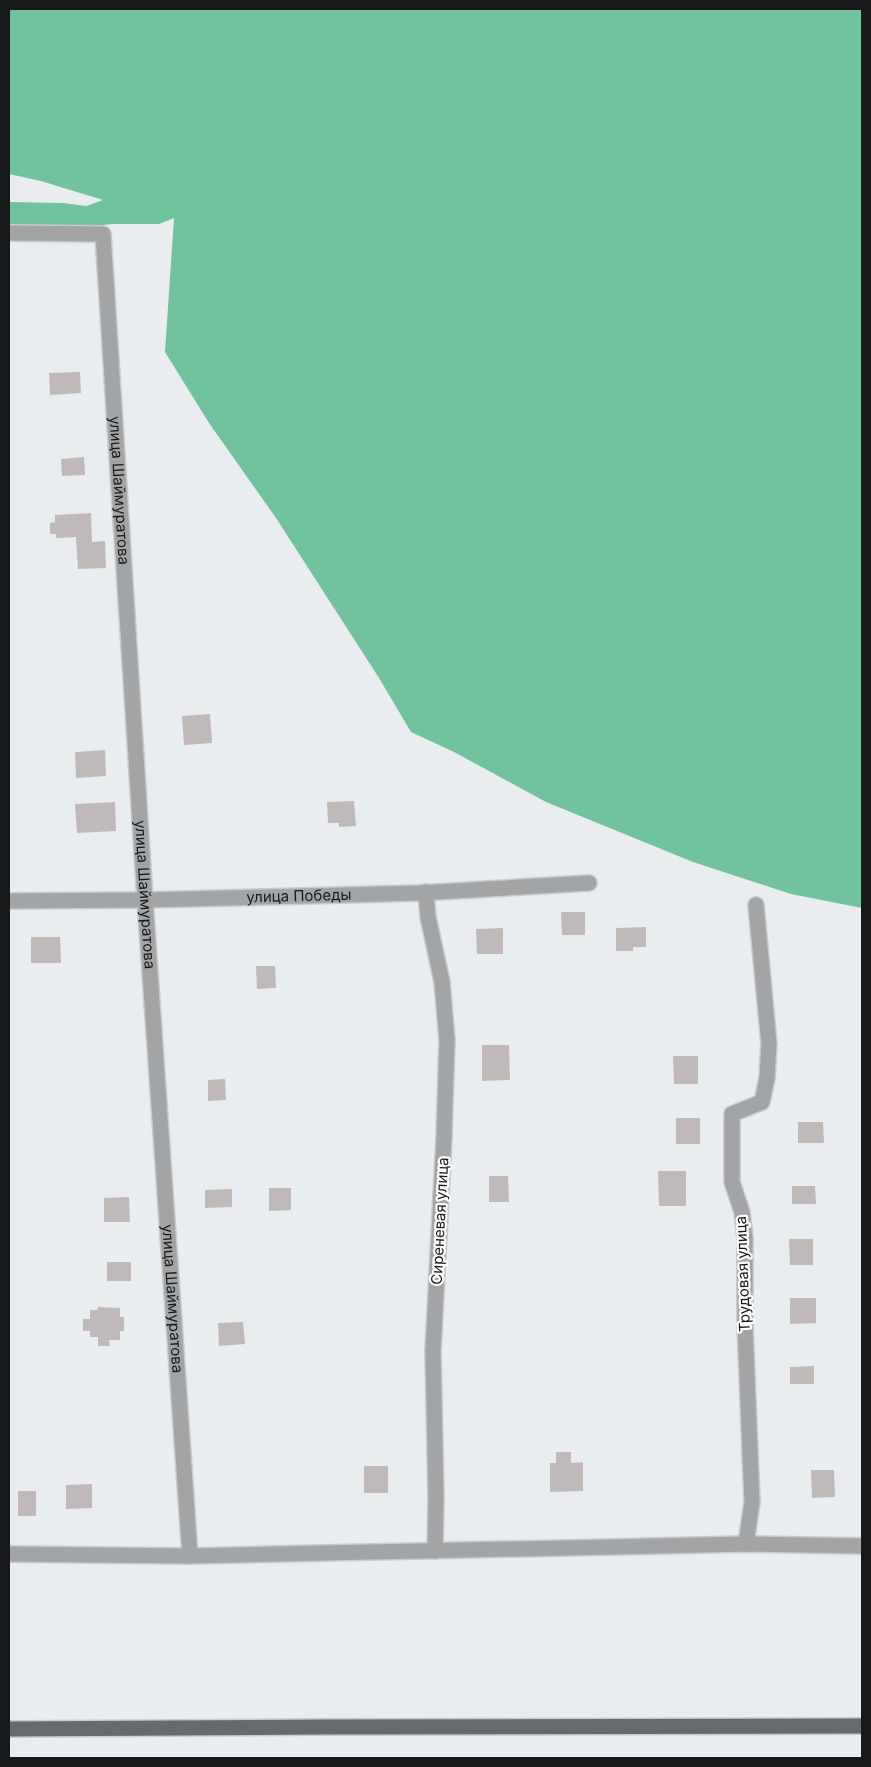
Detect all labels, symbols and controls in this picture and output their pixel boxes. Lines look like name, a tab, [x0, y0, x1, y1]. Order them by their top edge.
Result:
street label: улица Шаймуратова	[106, 415, 134, 565]
street label: улица Шаймуратова	[131, 820, 160, 970]
street label: улица Победы	[246, 885, 352, 906]
street label: Сиреневая улица	[427, 1157, 452, 1285]
street label: Трудовая улица	[731, 1216, 754, 1332]
street label: улица Шаймуратова	[158, 1224, 187, 1374]

